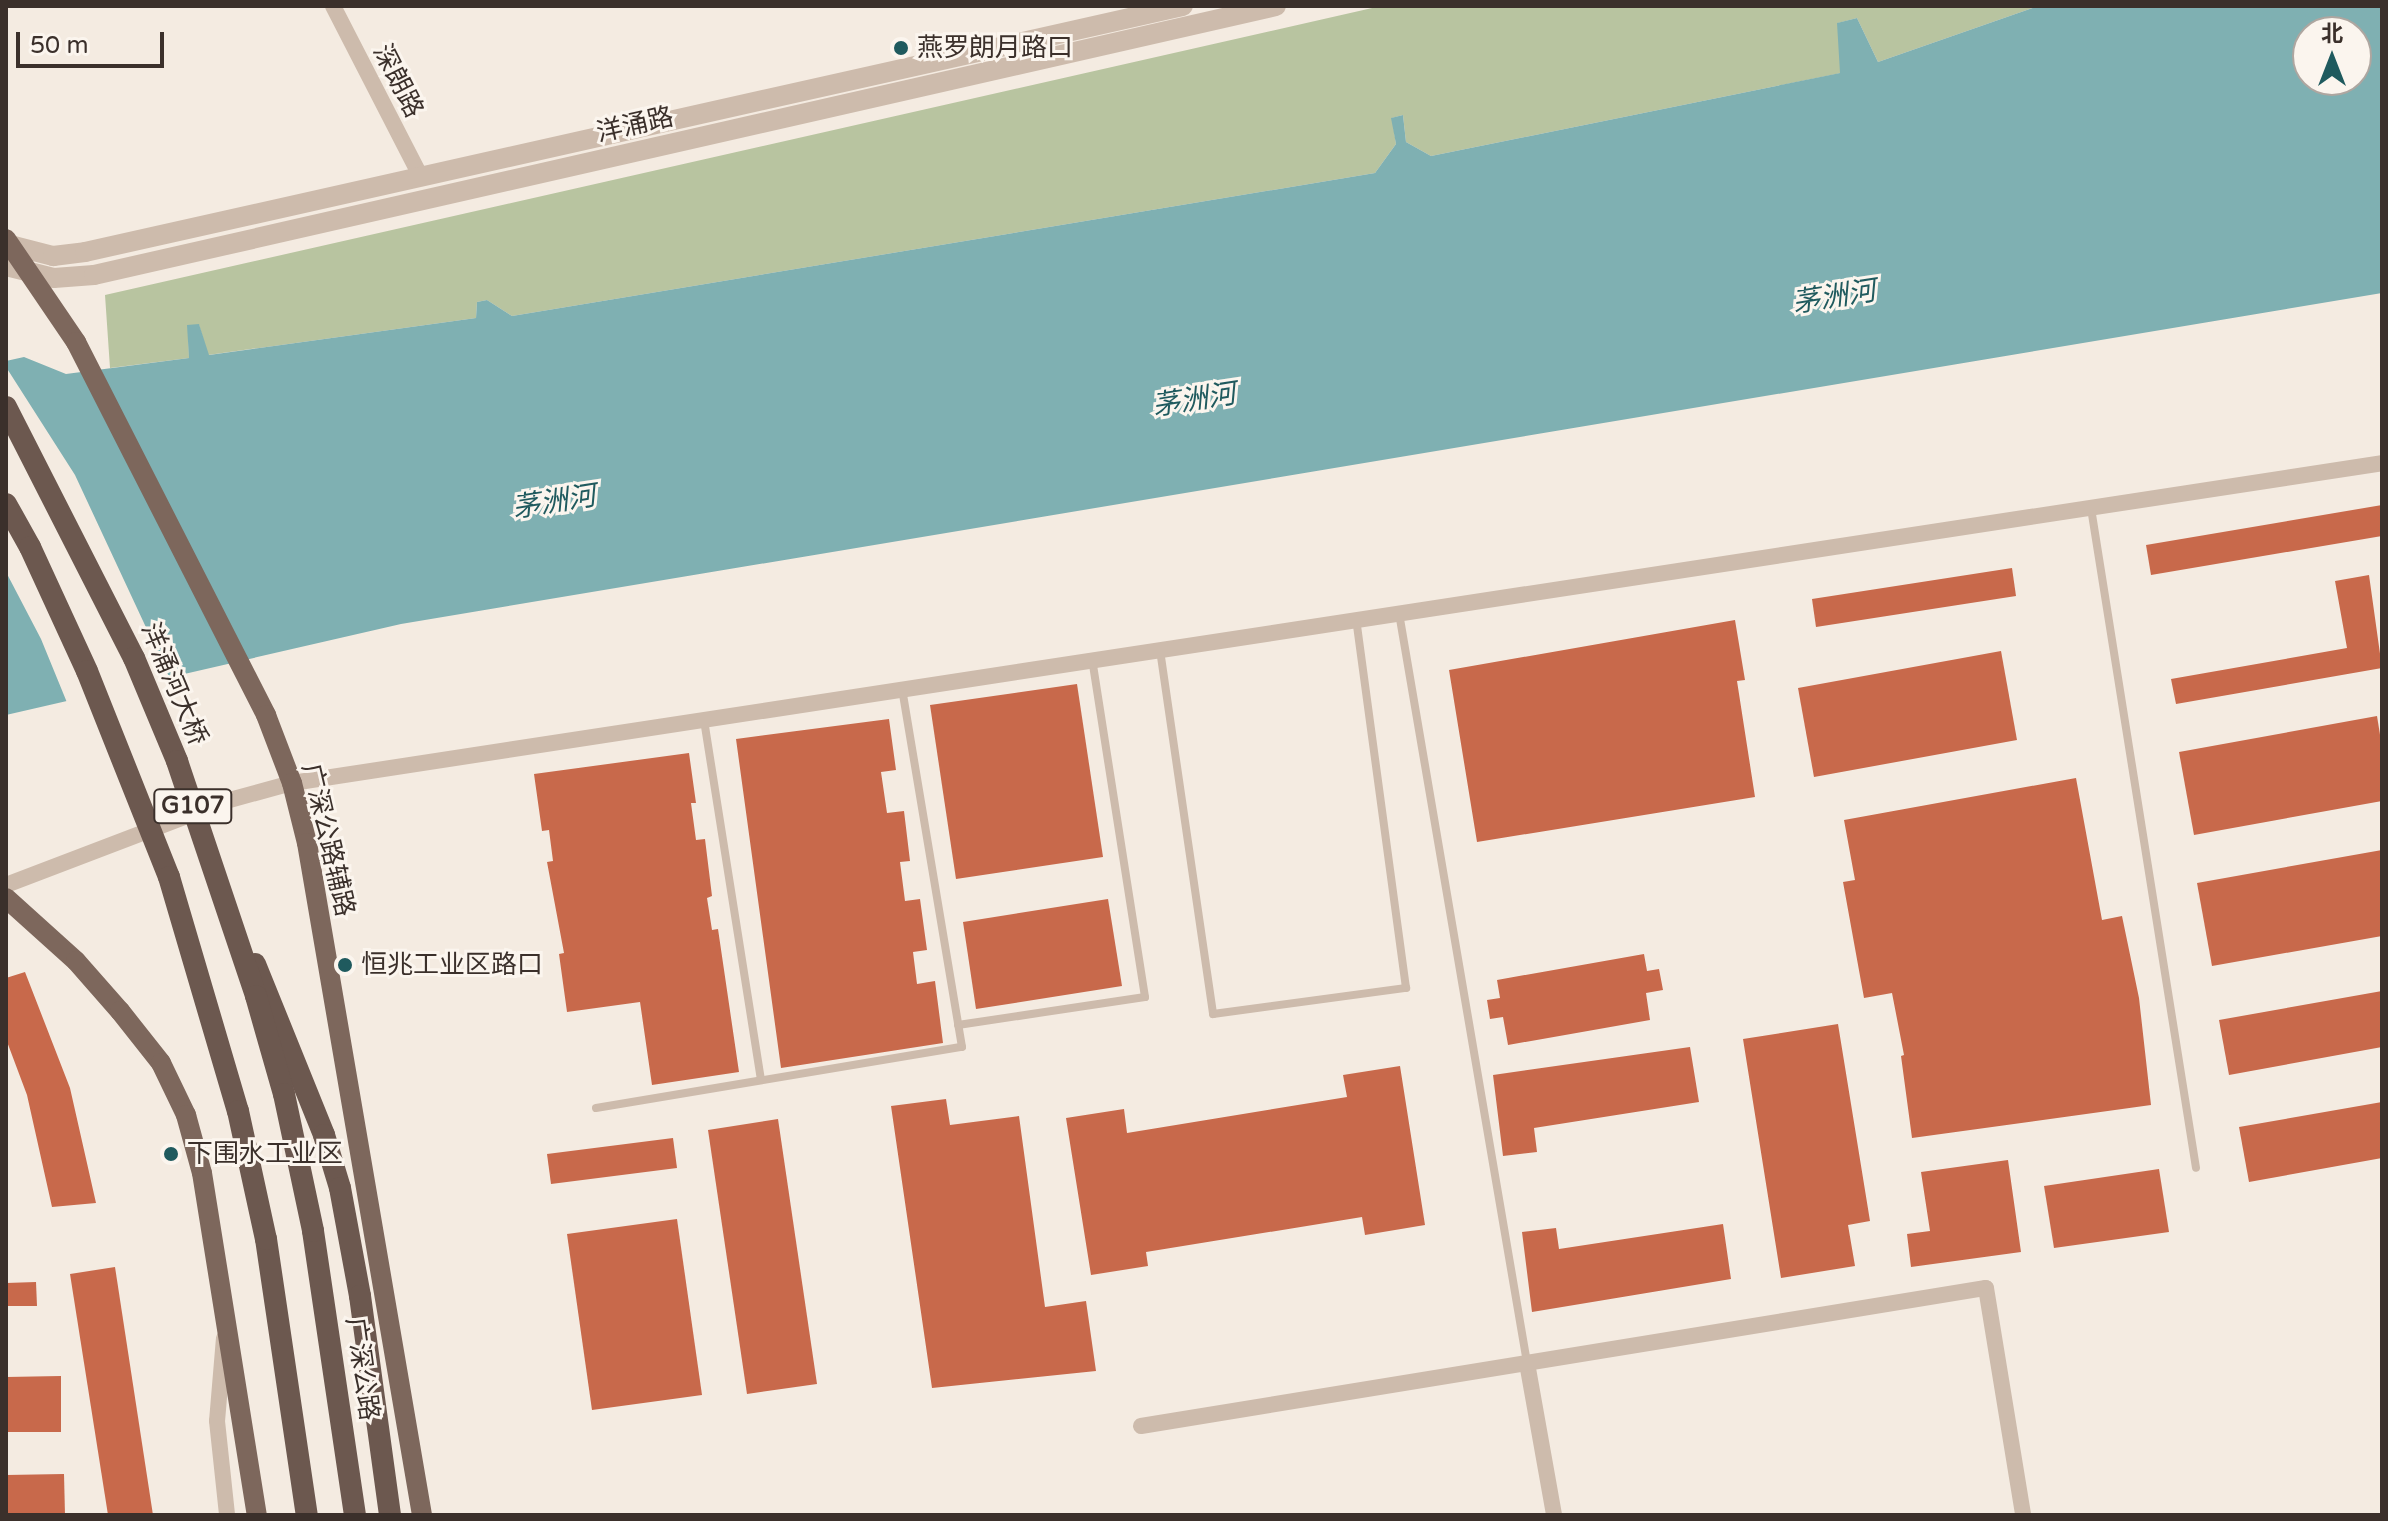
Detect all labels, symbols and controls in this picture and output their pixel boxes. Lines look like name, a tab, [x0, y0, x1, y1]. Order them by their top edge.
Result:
scale bar	[20, 16, 168, 66]
north arrow	[2292, 16, 2372, 96]
text: 北	[2321, 21, 2343, 47]
text: 50 m	[30, 31, 88, 60]
place label: 燕罗朗月路口	[917, 32, 1073, 64]
street label: 深朗路	[366, 39, 430, 123]
marker: 燕罗朗月路口	[892, 39, 910, 57]
street label: 洋涌路	[593, 101, 677, 149]
water label: 茅洲河	[1790, 274, 1878, 320]
water label: 茅洲河	[1150, 377, 1238, 423]
water label: 茅洲河	[510, 479, 598, 525]
street label: 洋涌河大桥	[134, 618, 214, 750]
street label: 广深公路辅路	[295, 760, 361, 920]
road number: G107	[153, 786, 233, 826]
place label: 恒兆工业区路口	[361, 949, 543, 981]
marker: 恒兆工业区路口	[336, 956, 354, 974]
place label: 下围水工业区	[187, 1138, 343, 1170]
marker: 下围水工业区	[162, 1145, 180, 1163]
street label: 广深公路	[339, 1315, 385, 1423]

